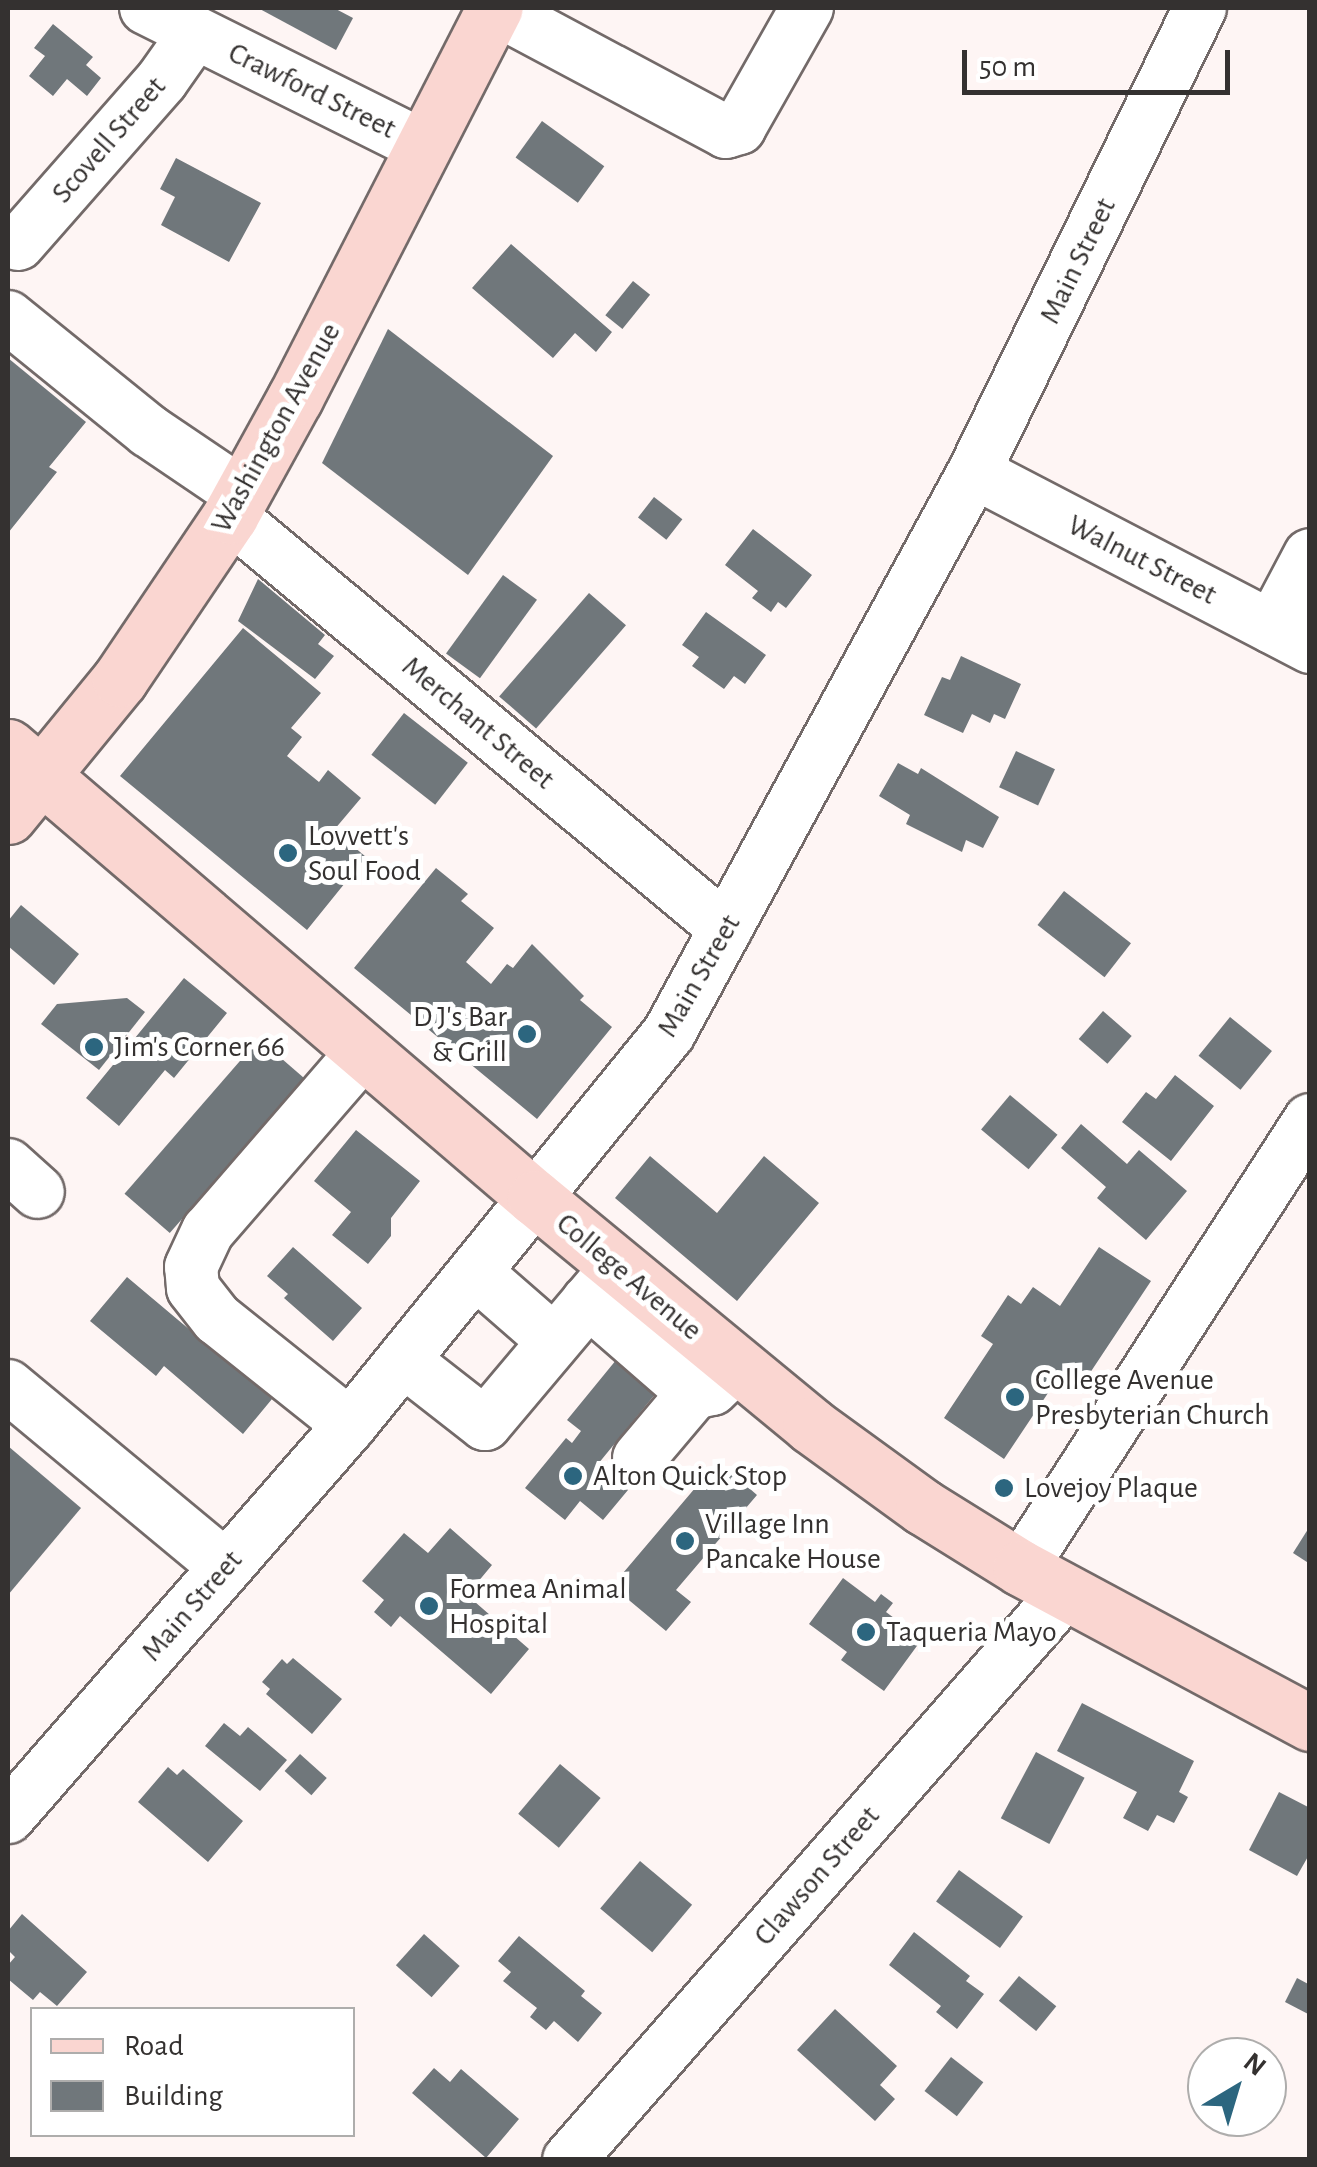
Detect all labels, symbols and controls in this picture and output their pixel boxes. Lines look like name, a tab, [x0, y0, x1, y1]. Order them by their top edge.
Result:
scale bar	[967, 30, 1234, 92]
street label: Crawford Street	[222, 35, 402, 147]
text: 50 m	[979, 52, 1036, 82]
street label: Scovell Street	[44, 69, 174, 211]
street label: Main Street	[1032, 192, 1124, 330]
street label: Washington Avenue	[203, 317, 349, 539]
street label: Walnut Street	[1061, 507, 1223, 613]
street label: Merchant Street	[394, 649, 562, 797]
place label: Lovvett's Soul Food	[308, 818, 421, 888]
marker: Lovvett's Soul Food	[277, 842, 299, 864]
street label: Main Street	[650, 908, 748, 1044]
place label: D J's Bar & Grill	[413, 999, 507, 1070]
marker: D J's Bar & Grill	[516, 1023, 538, 1045]
place label: Jim's Corner 66	[114, 1029, 285, 1065]
marker: Jim's Corner 66	[83, 1036, 105, 1058]
street label: College Avenue	[549, 1206, 709, 1348]
place label: College Avenue Presbyterian Church	[1035, 1362, 1270, 1432]
marker: College Avenue Presbyterian Church	[1004, 1386, 1026, 1408]
place label: Alton Quick Stop	[593, 1458, 787, 1494]
marker: Alton Quick Stop	[562, 1465, 584, 1487]
place label: Lovejoy Plaque	[1024, 1470, 1198, 1506]
marker: Lovejoy Plaque	[993, 1477, 1015, 1499]
place label: Village Inn Pancake House	[705, 1506, 881, 1576]
marker: Village Inn Pancake House	[674, 1530, 696, 1552]
street label: Main Street	[134, 1543, 250, 1669]
place label: Formea Animal Hospital	[449, 1571, 627, 1642]
marker: Formea Animal Hospital	[418, 1595, 440, 1617]
place label: Taqueria Mayo	[886, 1614, 1057, 1650]
marker: Taqueria Mayo	[855, 1621, 877, 1643]
street label: Clawson Street	[747, 1799, 887, 1953]
legend	[30, 2007, 355, 2137]
text: Road	[124, 2031, 184, 2061]
north arrow	[1187, 2037, 1287, 2137]
text: N	[1238, 2048, 1271, 2082]
text: Building	[124, 2081, 223, 2111]

